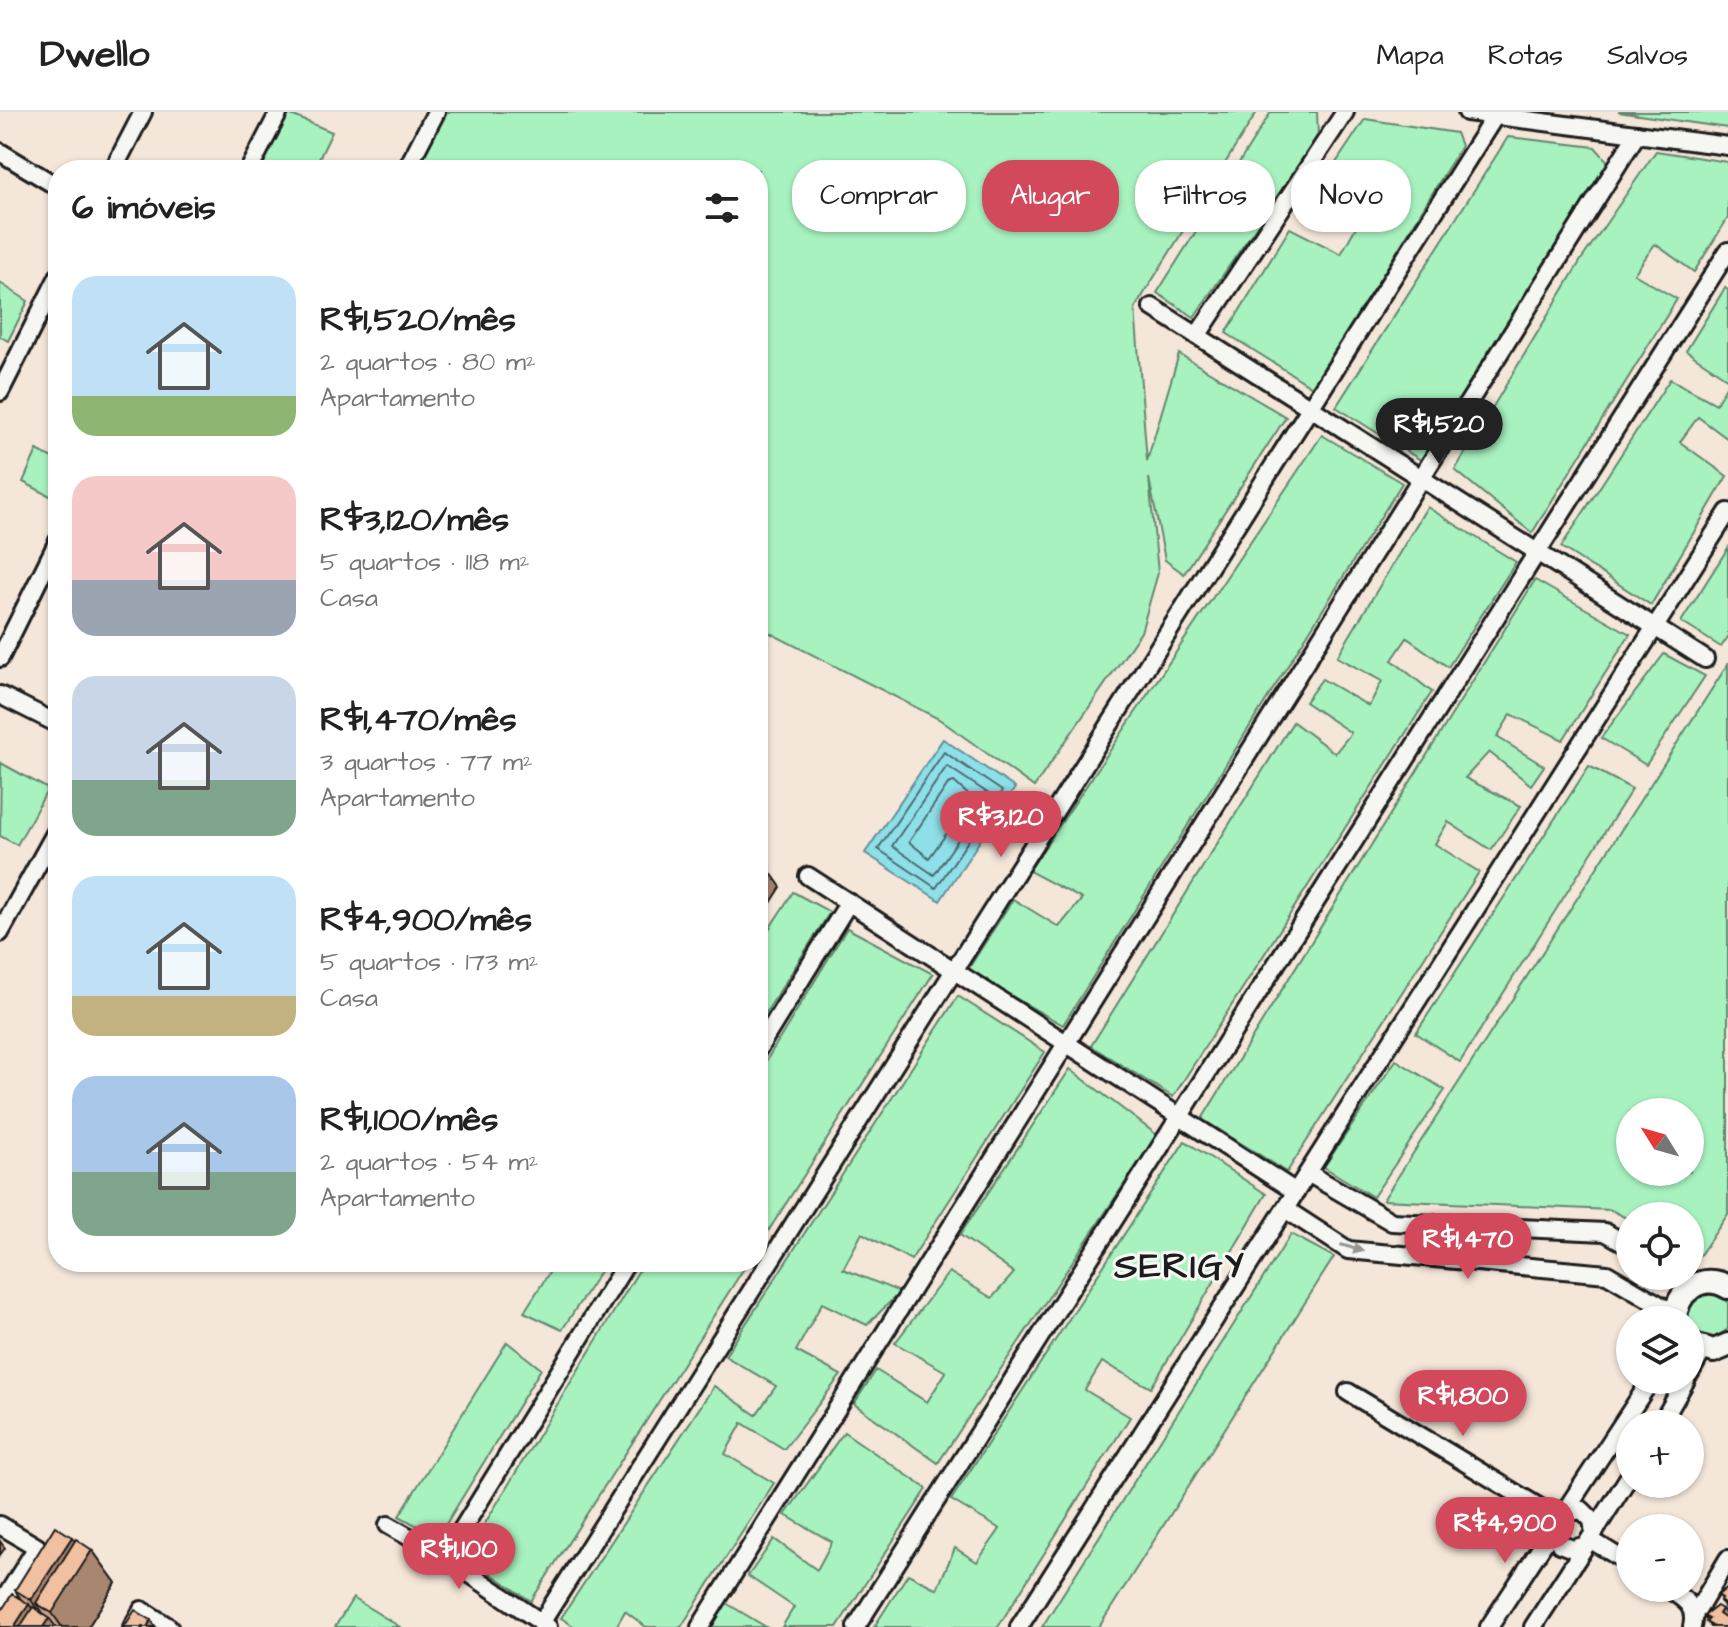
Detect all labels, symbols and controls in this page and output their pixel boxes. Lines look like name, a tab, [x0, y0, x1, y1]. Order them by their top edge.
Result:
text: Dwello	[40, 29, 149, 81]
text: Mapa	[1376, 36, 1444, 75]
text: Rotas	[1488, 36, 1563, 75]
text: Salvos	[1607, 36, 1688, 75]
chip: Comprar	[792, 160, 966, 232]
chip: Alugar	[982, 160, 1119, 232]
chip: Filtros	[1135, 160, 1275, 232]
chip: Novo	[1291, 160, 1411, 232]
text: 6 imóveis	[72, 184, 216, 232]
icon: filters	[700, 186, 744, 230]
text: R$1,520/mês	[320, 296, 516, 344]
icon: home	[136, 308, 232, 404]
text: 2 quartos · 80 m²	[320, 344, 536, 380]
text: Apartamento	[320, 380, 475, 416]
pin: R$1,520	[1365, 398, 1513, 466]
text: R$1,520	[1394, 406, 1484, 442]
text: R$3,120/mês	[320, 496, 509, 544]
icon: home	[136, 508, 232, 604]
text: 5 quartos · 118 m²	[320, 544, 530, 580]
text: Casa	[320, 580, 378, 616]
text: R$1,470/mês	[320, 696, 516, 744]
icon: home	[136, 708, 232, 804]
text: 3 quartos · 77 m²	[320, 744, 533, 780]
text: Apartamento	[320, 780, 475, 816]
pin: R$3,120	[927, 791, 1075, 859]
text: R$3,120	[958, 799, 1044, 835]
text: R$4,900/mês	[320, 896, 532, 944]
icon: home	[136, 908, 232, 1004]
text: 5 quartos · 173 m²	[320, 944, 539, 980]
text: Casa	[320, 980, 378, 1016]
text: R$1,100/mês	[320, 1096, 498, 1144]
north arrow	[1616, 1098, 1704, 1186]
map controls	[1616, 1098, 1704, 1602]
icon: home	[136, 1108, 232, 1204]
text: 2 quartos · 54 m²	[320, 1144, 539, 1180]
text: Apartamento	[320, 1180, 475, 1216]
button: locate	[1616, 1202, 1704, 1290]
pin: R$1,470	[1394, 1213, 1542, 1281]
text: R$1,470	[1422, 1221, 1514, 1257]
district label: SERIGY	[1113, 1241, 1246, 1292]
one-way arrow	[1340, 1242, 1364, 1255]
button: layers	[1616, 1306, 1704, 1394]
pin: R$1,800	[1389, 1370, 1537, 1438]
text: R$1,800	[1418, 1378, 1508, 1414]
button: +	[1616, 1410, 1704, 1498]
pin: R$4,900	[1431, 1497, 1579, 1565]
text: R$4,900	[1454, 1505, 1556, 1541]
button: −	[1616, 1514, 1704, 1602]
pin: R$1,100	[385, 1523, 533, 1591]
text: R$1,100	[420, 1531, 498, 1567]

